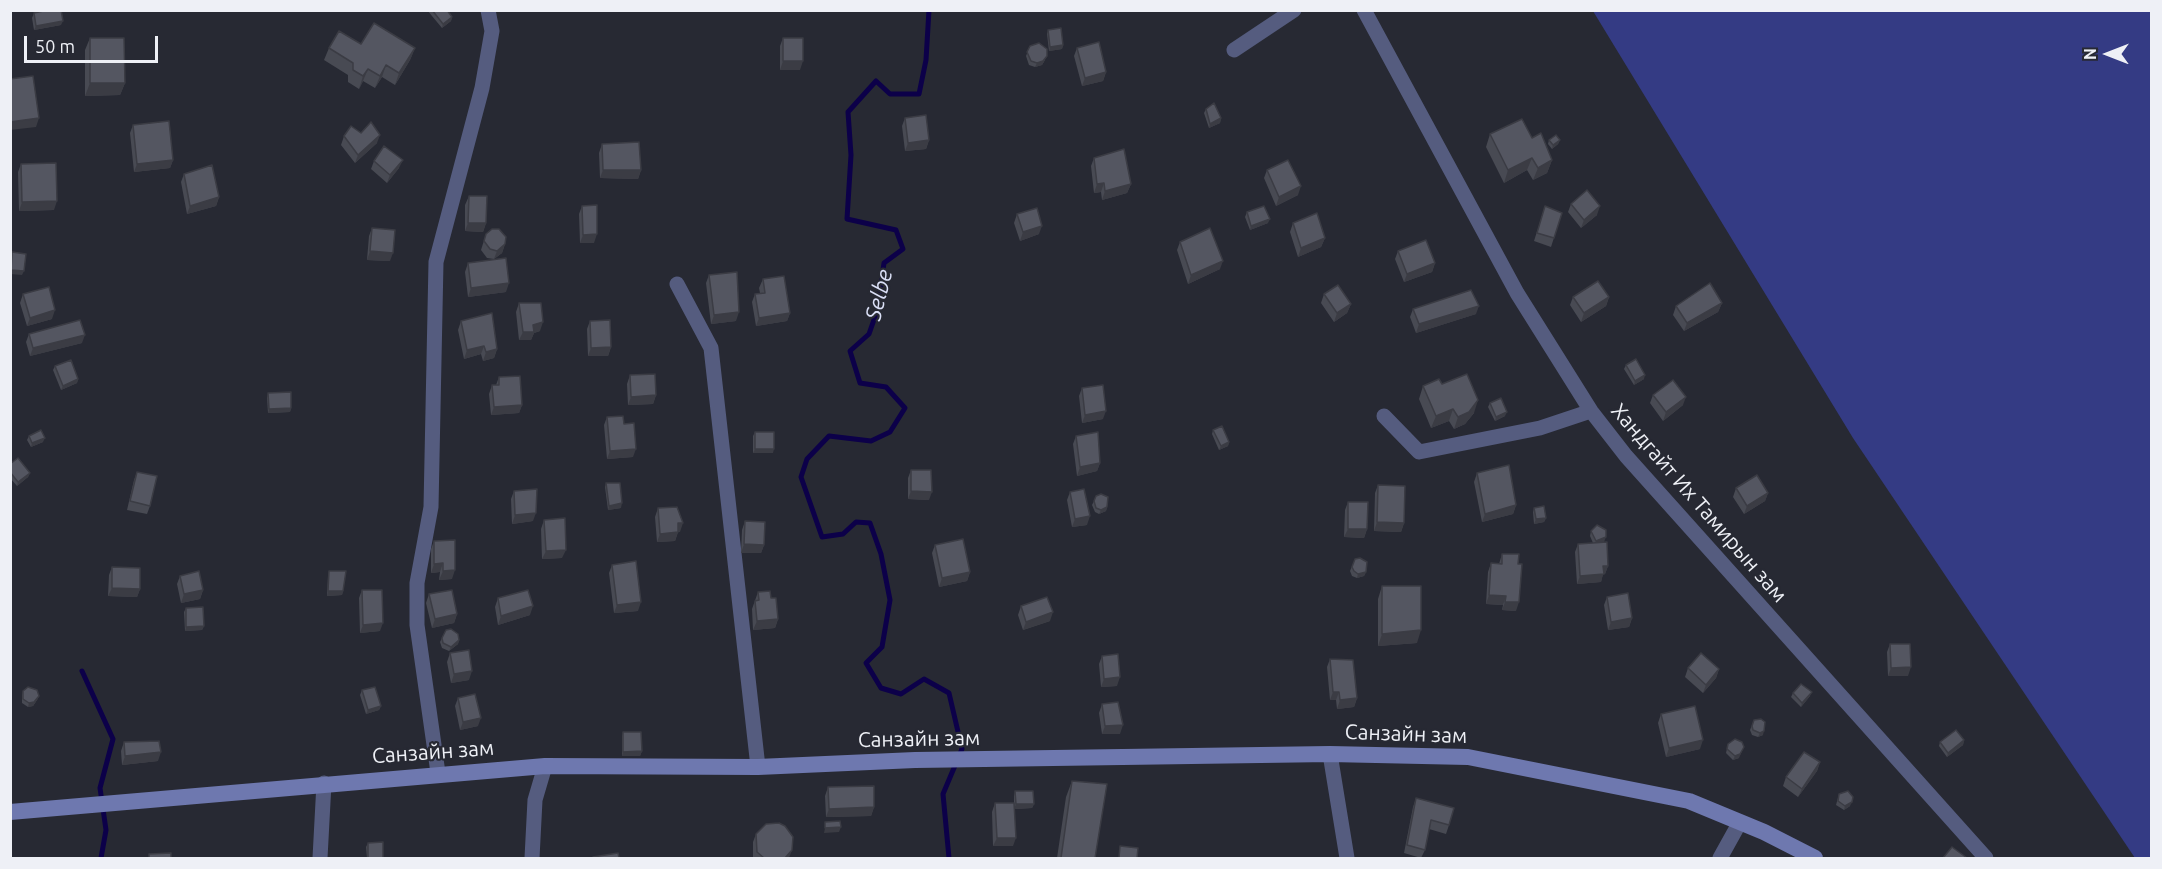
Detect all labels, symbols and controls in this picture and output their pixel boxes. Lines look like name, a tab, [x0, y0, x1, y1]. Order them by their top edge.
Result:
scale bar	[27, 24, 160, 62]
north arrow	[2078, 24, 2138, 84]
text: 50 m	[35, 36, 75, 56]
text: N	[2081, 48, 2099, 60]
water label: Selbe	[860, 267, 898, 323]
street label: Хандгайт Их Тамирын зам	[1606, 399, 1792, 607]
street label: Санзайн зам	[1344, 719, 1468, 749]
street label: Санзайн зам	[858, 725, 980, 753]
street label: Санзайн зам	[371, 735, 495, 769]

